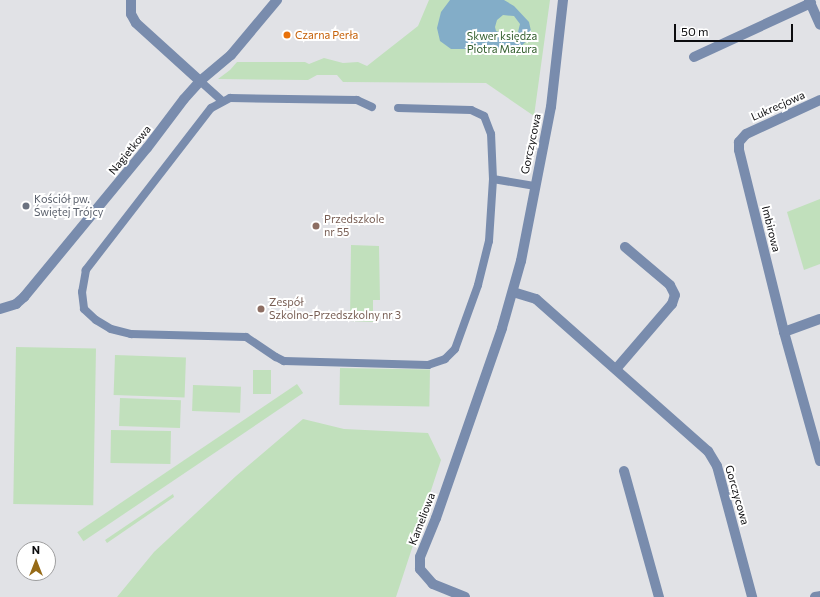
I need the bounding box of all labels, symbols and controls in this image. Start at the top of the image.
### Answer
scale bar [676,16,795,42]
text: 50 m [681,24,709,38]
place label: Czarna Perła [295,28,358,42]
marker: Czarna Perła [282,30,292,40]
park label: Skwer księdza Piotra Mazura [467,30,537,56]
street label: Lukrecjowa [749,88,807,124]
street label: Gorczycowa [518,113,544,175]
street label: Nagietkowa [106,123,154,177]
place label: Kościół pw. Świętej Trójcy [34,193,104,219]
marker: Kościół pw. Świętej Trójcy [21,201,31,211]
street label: Imbirowa [759,205,783,253]
place label: Przedszkole nr 55 [324,213,384,239]
marker: Przedszkole nr 55 [311,221,321,231]
place label: Zespół Szkolno-Przedszkolny nr 3 [269,296,401,322]
marker: Zespół Szkolno-Przedszkolny nr 3 [256,304,266,314]
street label: Gorczycowa [722,464,752,526]
street label: Kameliowa [406,491,438,547]
north arrow [16,541,56,581]
text: N [32,543,40,556]

